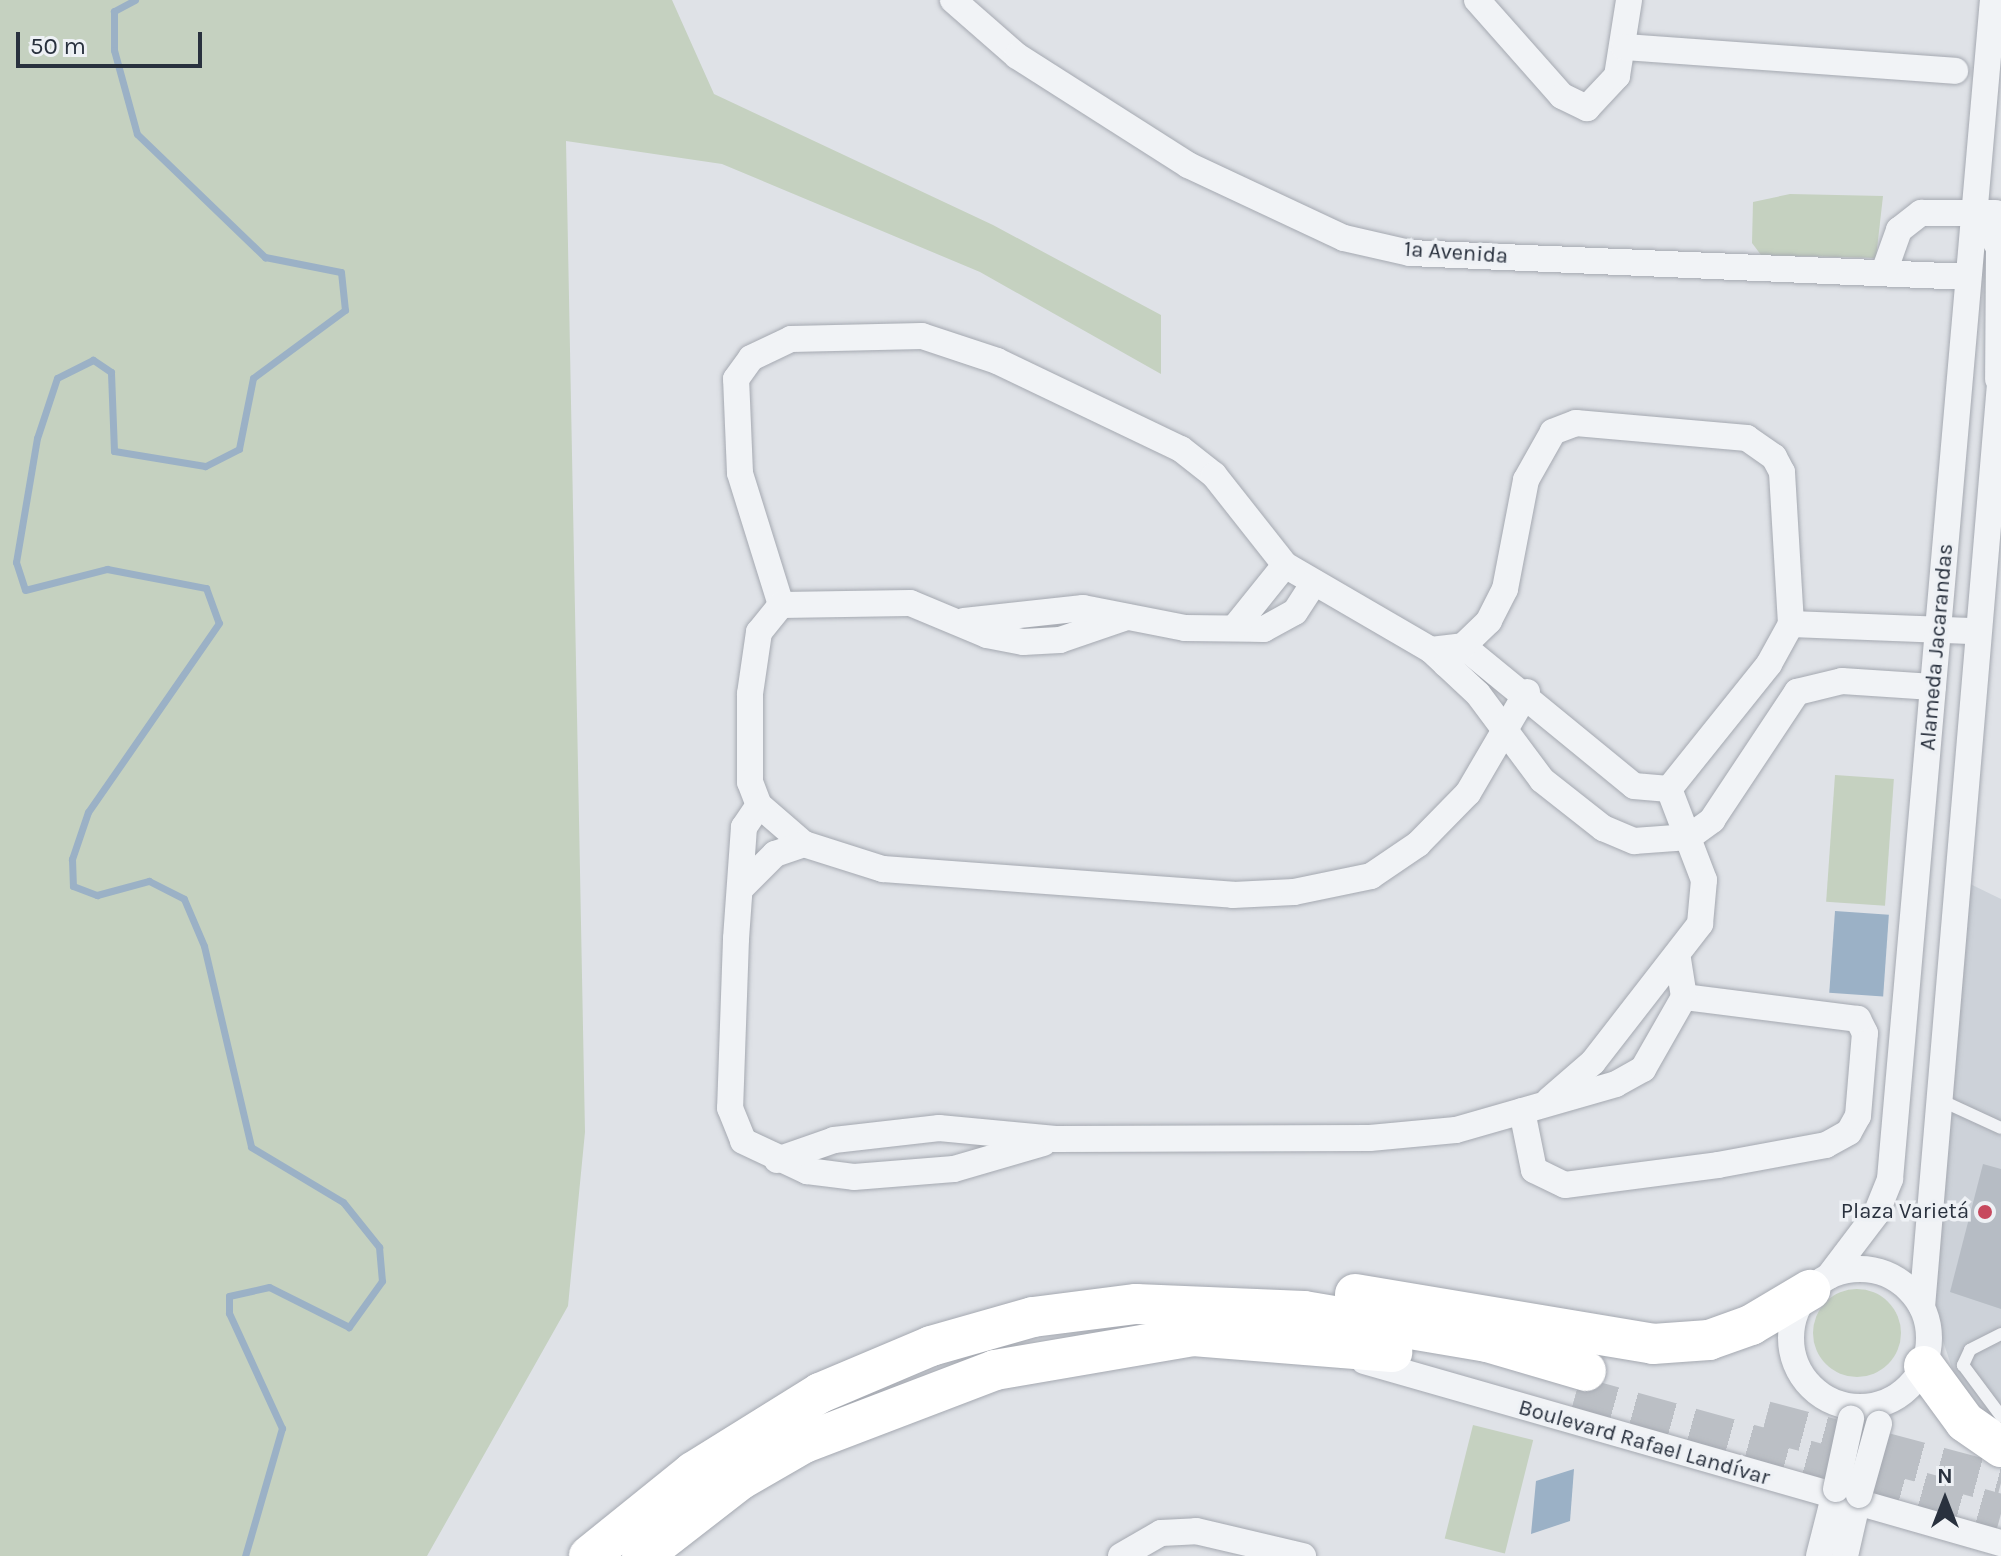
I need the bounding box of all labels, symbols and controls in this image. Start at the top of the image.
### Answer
scale bar [20,16,206,66]
text: 50 m [30,32,86,60]
street label: 1a Avenida [1403,236,1509,270]
street label: Alameda Jacarandas [1915,542,1959,752]
place label: Plaza Varietá [1841,1199,1969,1225]
marker: Plaza Varietá [1976,1203,1994,1221]
street label: Boulevard Rafael Landívar [1515,1394,1773,1492]
north arrow [1905,1460,1985,1540]
text: N [1937,1463,1953,1489]

